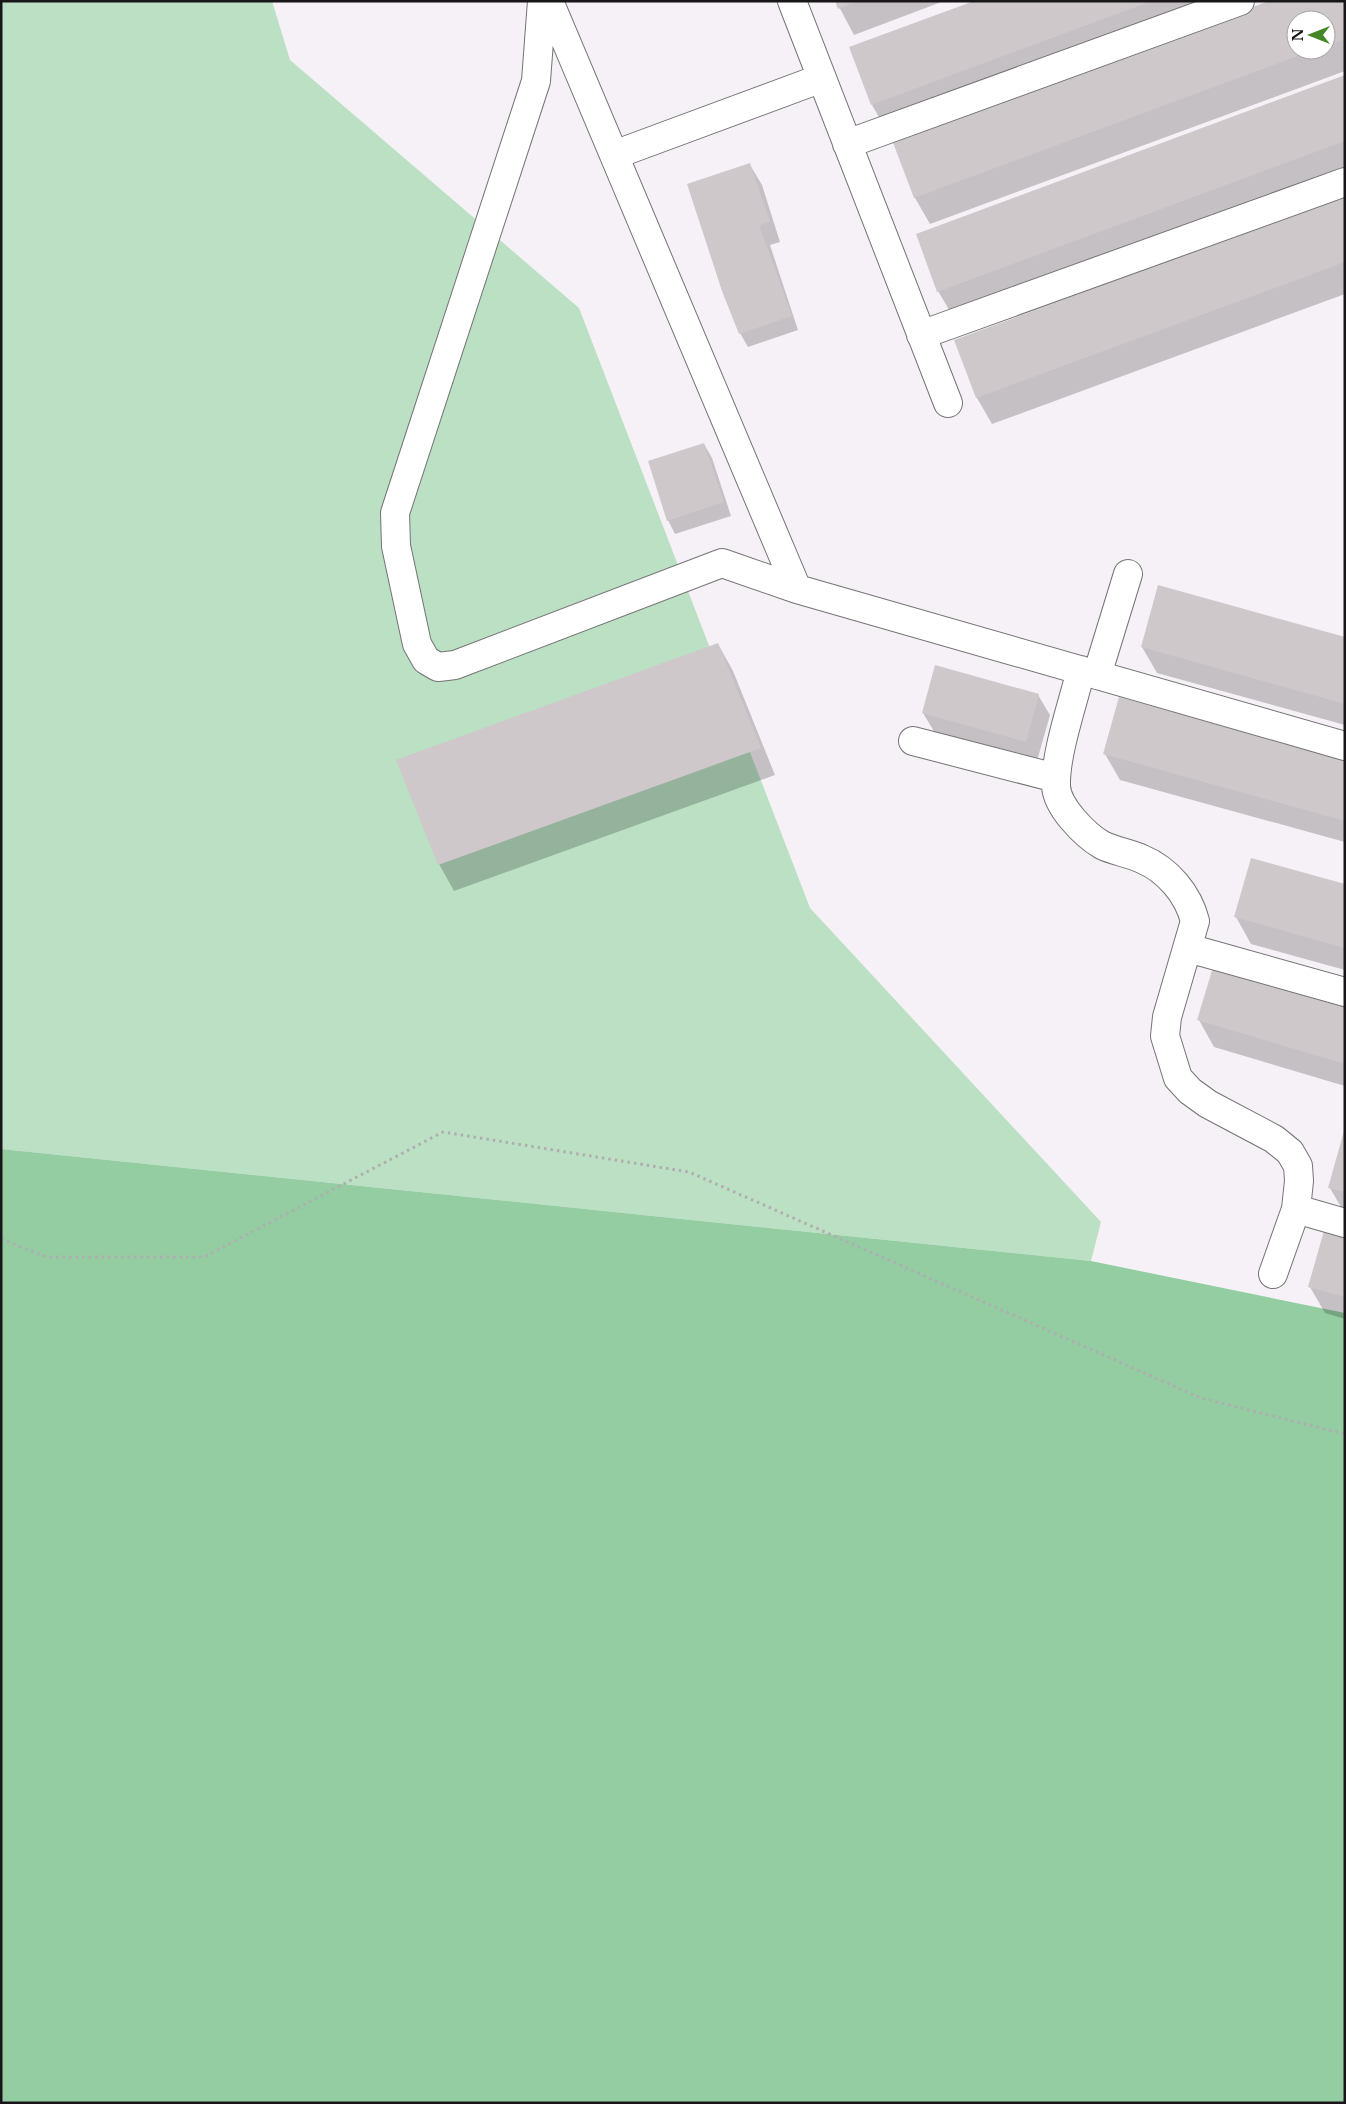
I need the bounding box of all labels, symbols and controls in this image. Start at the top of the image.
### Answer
north arrow [1286,10,1336,60]
text: N [1289,28,1307,42]

